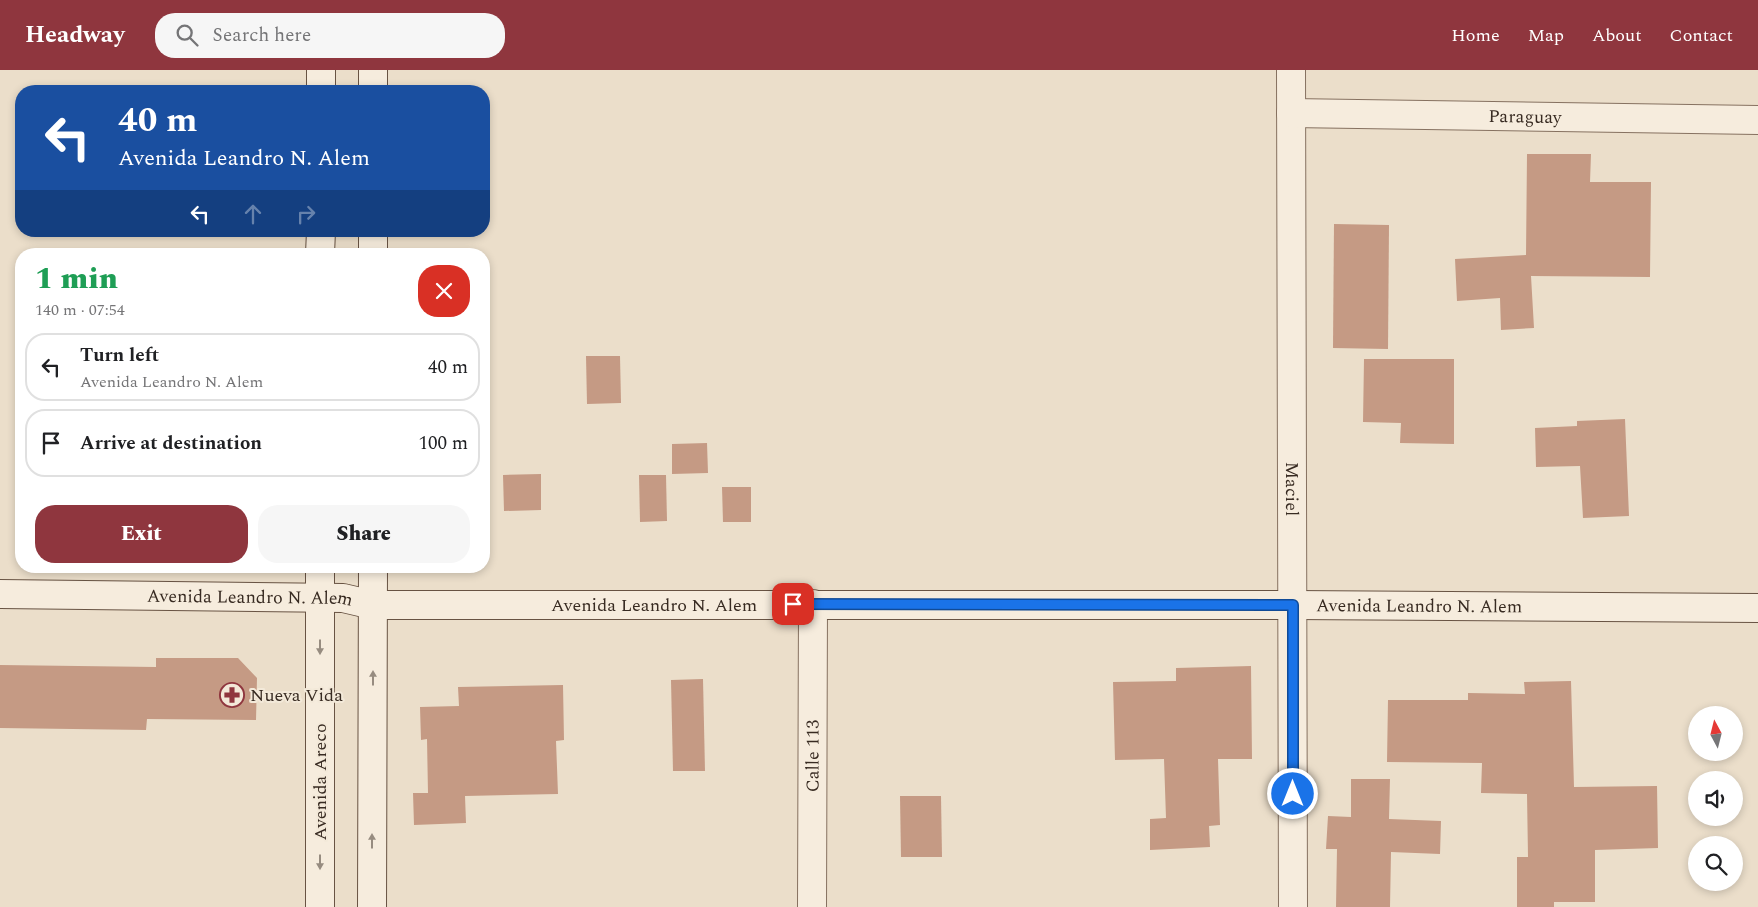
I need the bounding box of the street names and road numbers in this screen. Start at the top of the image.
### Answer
street label: Paraguay [1488,102,1563,131]
street label: Maciel [1278,462,1306,516]
street label: Avenida Leandro N. Alem [147,582,356,613]
street label: Avenida Leandro N. Alem [551,592,757,619]
street label: Avenida Leandro N. Alem [1316,592,1522,620]
street label: Calle 113 [799,720,826,792]
street label: Avenida Areco [307,723,334,841]

